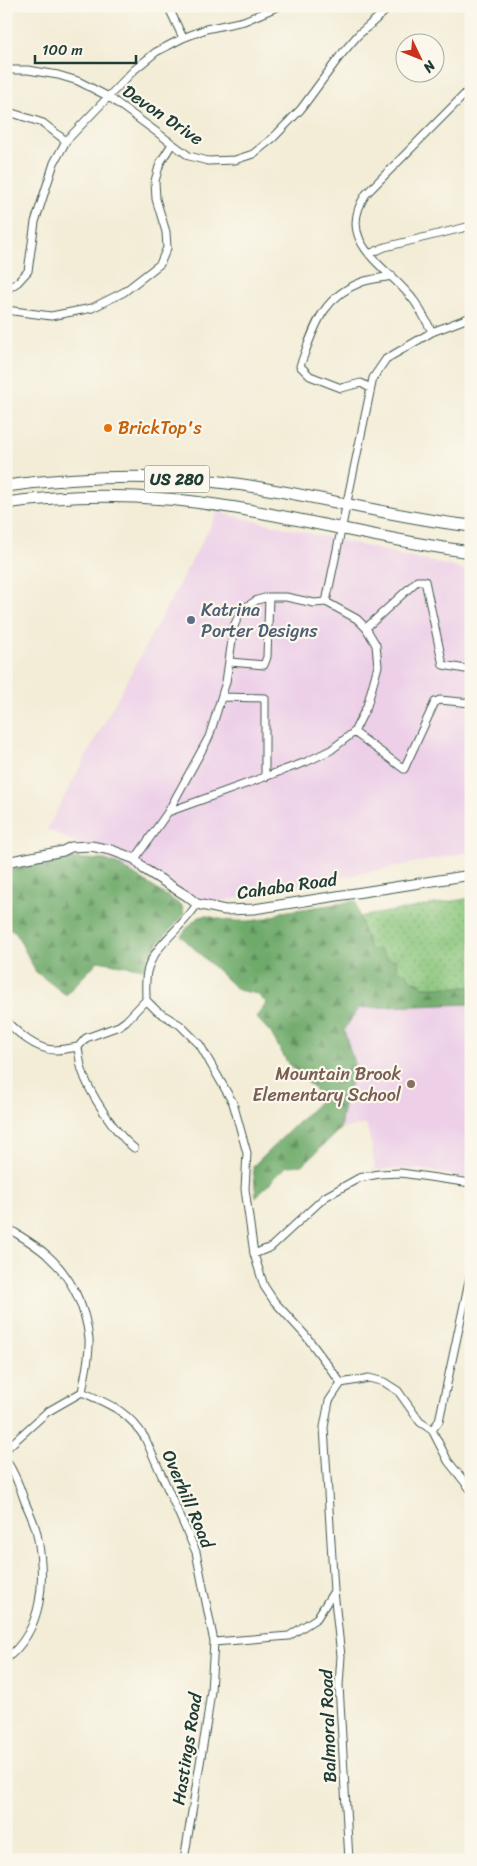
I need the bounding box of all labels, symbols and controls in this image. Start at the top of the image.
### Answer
scale bar [35,32,136,64]
north arrow [394,32,444,82]
text: 100 m [42,37,83,63]
text: N [416,54,442,79]
street label: Devon Drive [116,76,210,154]
place label: BrickTop's [118,412,203,444]
marker: BrickTop's [102,422,114,434]
road number: US 280 [144,466,210,492]
place label: Katrina Porter Designs [201,594,318,647]
marker: Katrina Porter Designs [185,614,197,626]
street label: Cahaba Road [235,863,341,909]
place label: Mountain Brook Elementary School [252,1058,402,1111]
marker: Mountain Brook Elementary School [405,1078,417,1090]
street label: Overhill Road [153,1445,224,1555]
street label: Balmoral Road [310,1667,346,1783]
street label: Hastings Road [162,1689,212,1807]

